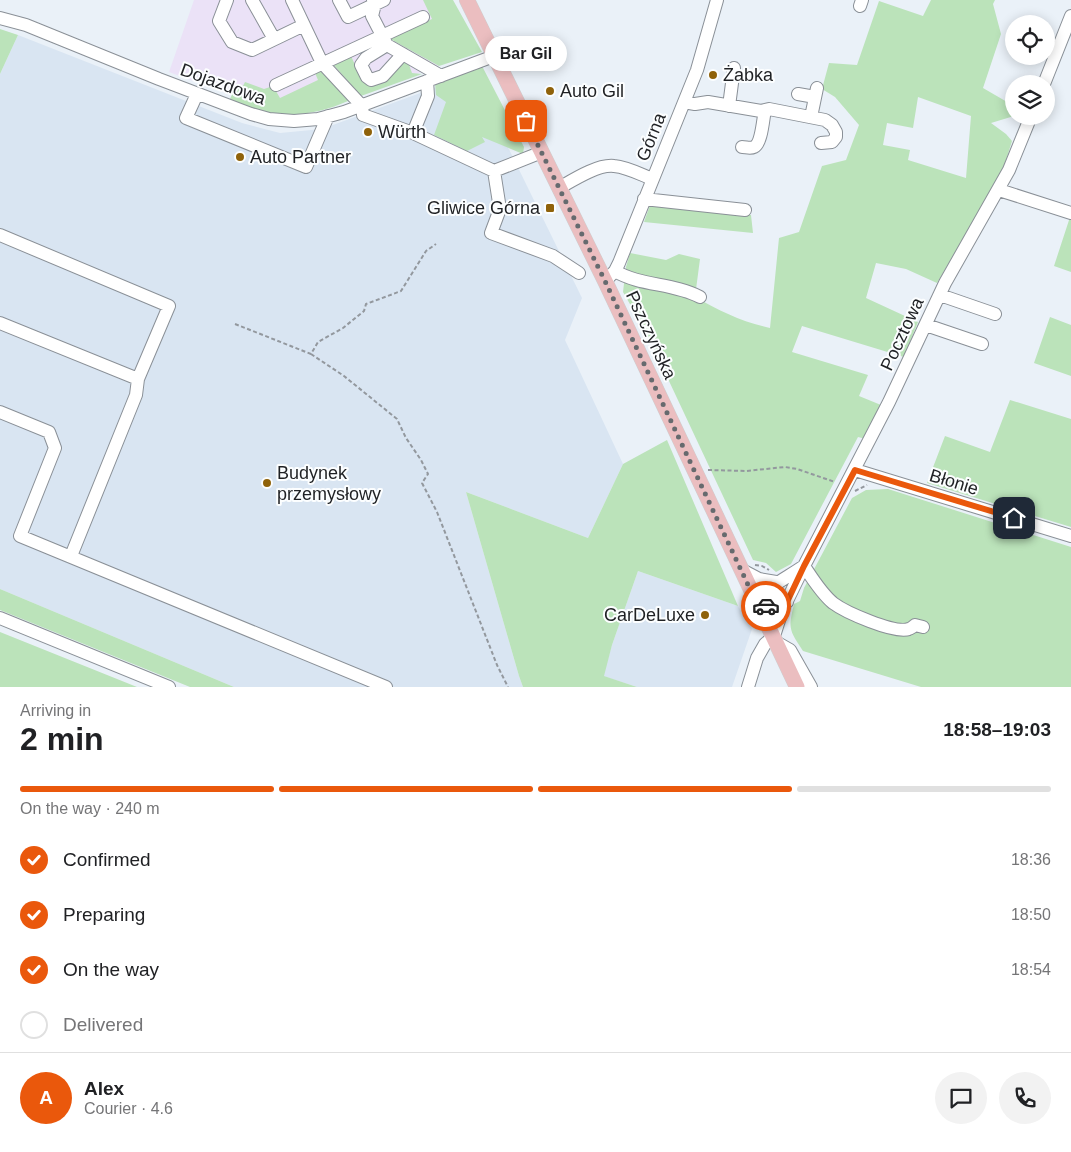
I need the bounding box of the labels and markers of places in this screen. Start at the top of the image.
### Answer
callout: Bar Gil [485,36,567,71]
place label: Żabka [723,65,774,85]
marker: Żabka [707,69,719,81]
place label: Auto Gil [560,81,624,101]
marker: Auto Gil [544,85,556,97]
pin [505,100,547,142]
place label: Würth [378,122,426,142]
marker: Würth [362,126,374,138]
place label: Auto Partner [250,147,351,167]
marker: Auto Partner [234,151,246,163]
place label: Gliwice Górna [427,198,541,218]
marker: Gliwice Górna [544,202,556,214]
place label: Budynek przemysłowy [277,463,381,504]
marker: Budynek przemysłowy [261,477,273,489]
pin [993,497,1035,539]
place label: CarDeLuxe [604,605,695,625]
marker: CarDeLuxe [699,609,711,621]

